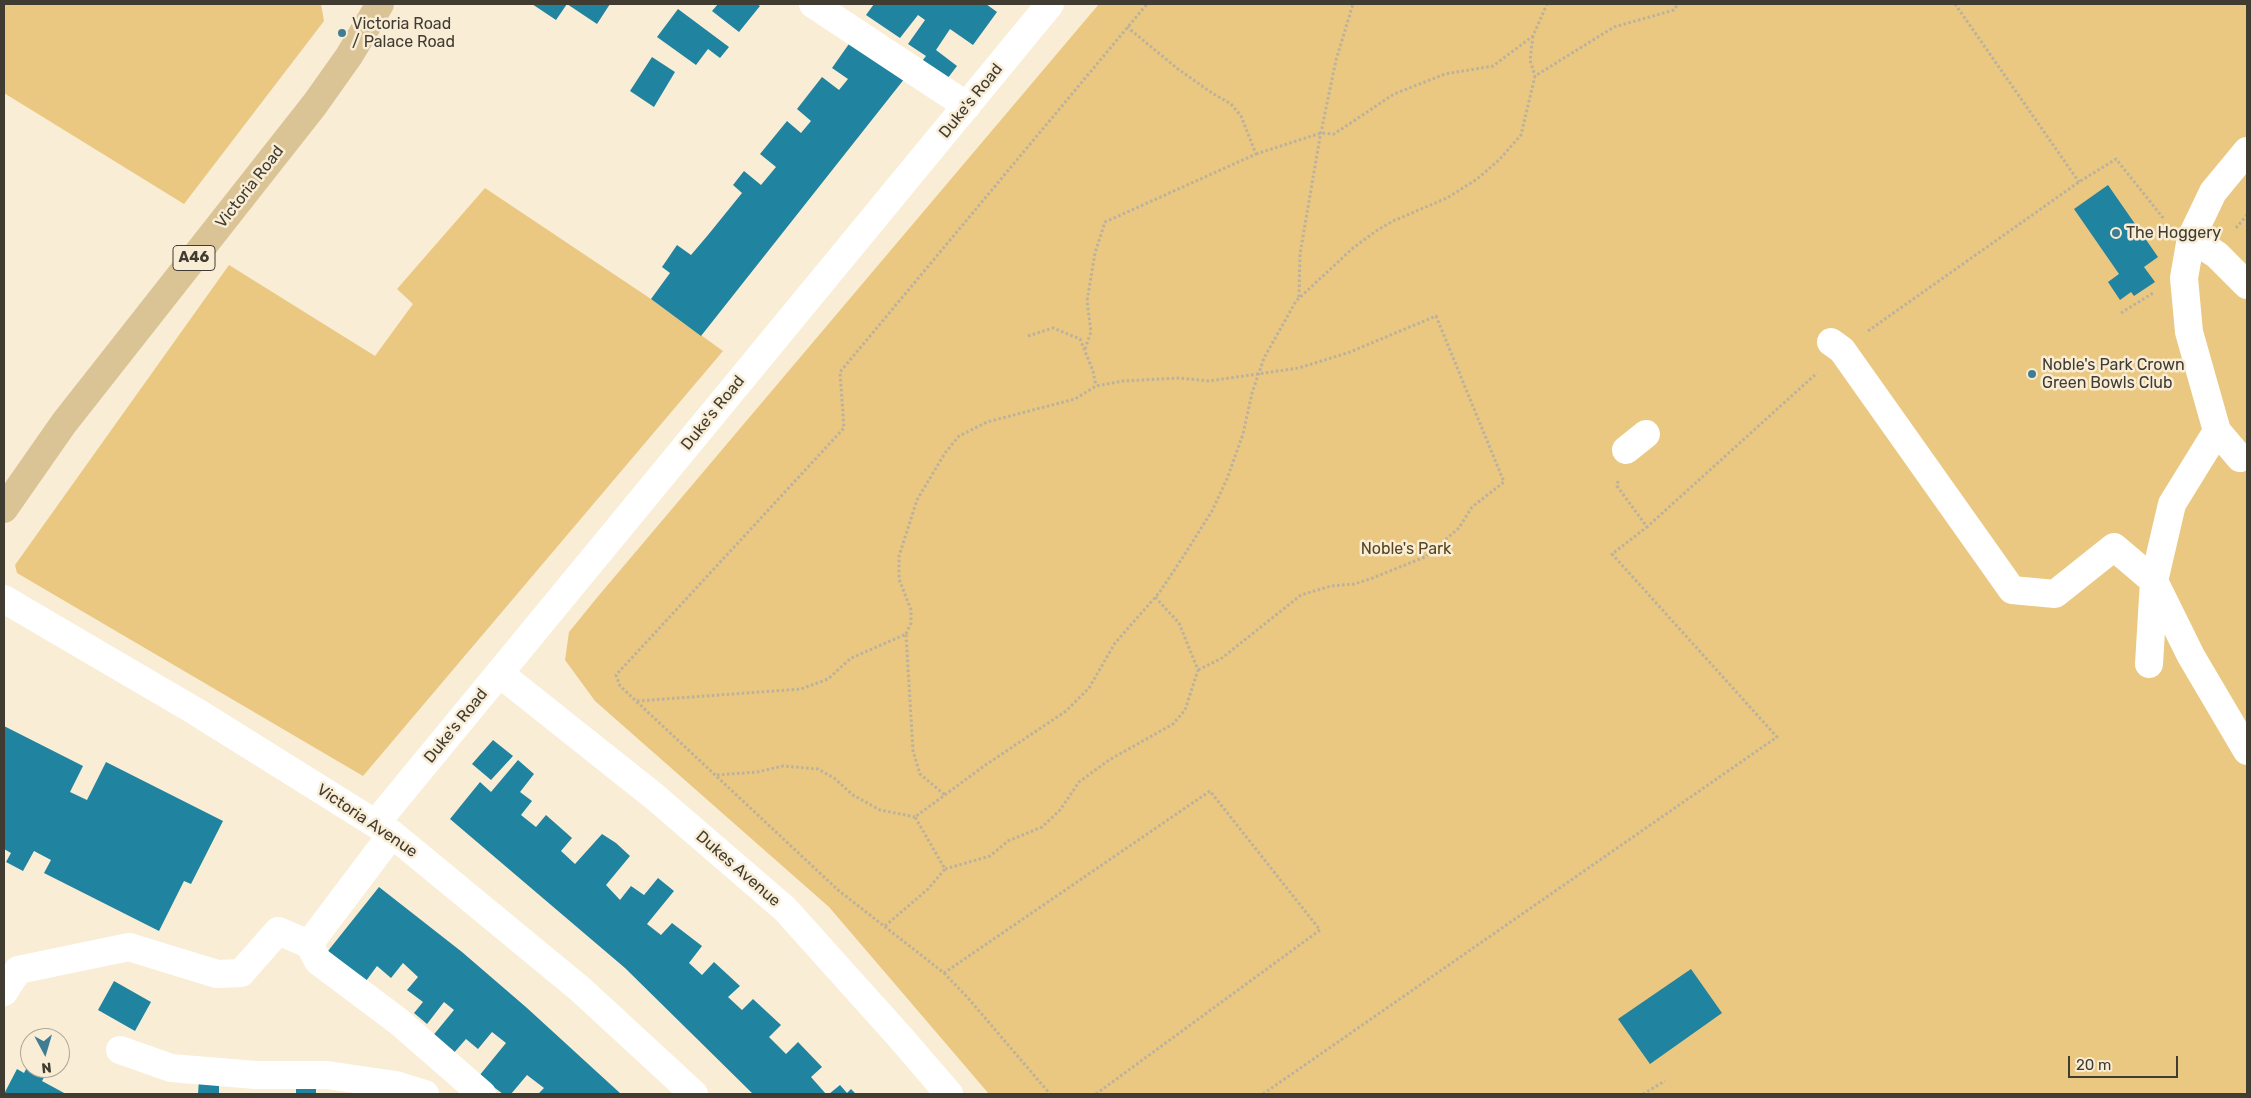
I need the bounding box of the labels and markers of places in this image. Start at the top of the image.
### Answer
place label: Victoria Road / Palace Road [352,14,455,52]
marker: Victoria Road / Palace Road [336,27,348,39]
place label: The Hoggery [2126,223,2221,243]
marker: The Hoggery [2110,227,2122,239]
place label: Noble's Park Crown Green Bowls Club [2042,355,2185,393]
marker: Noble's Park Crown Green Bowls Club [2026,368,2038,380]

